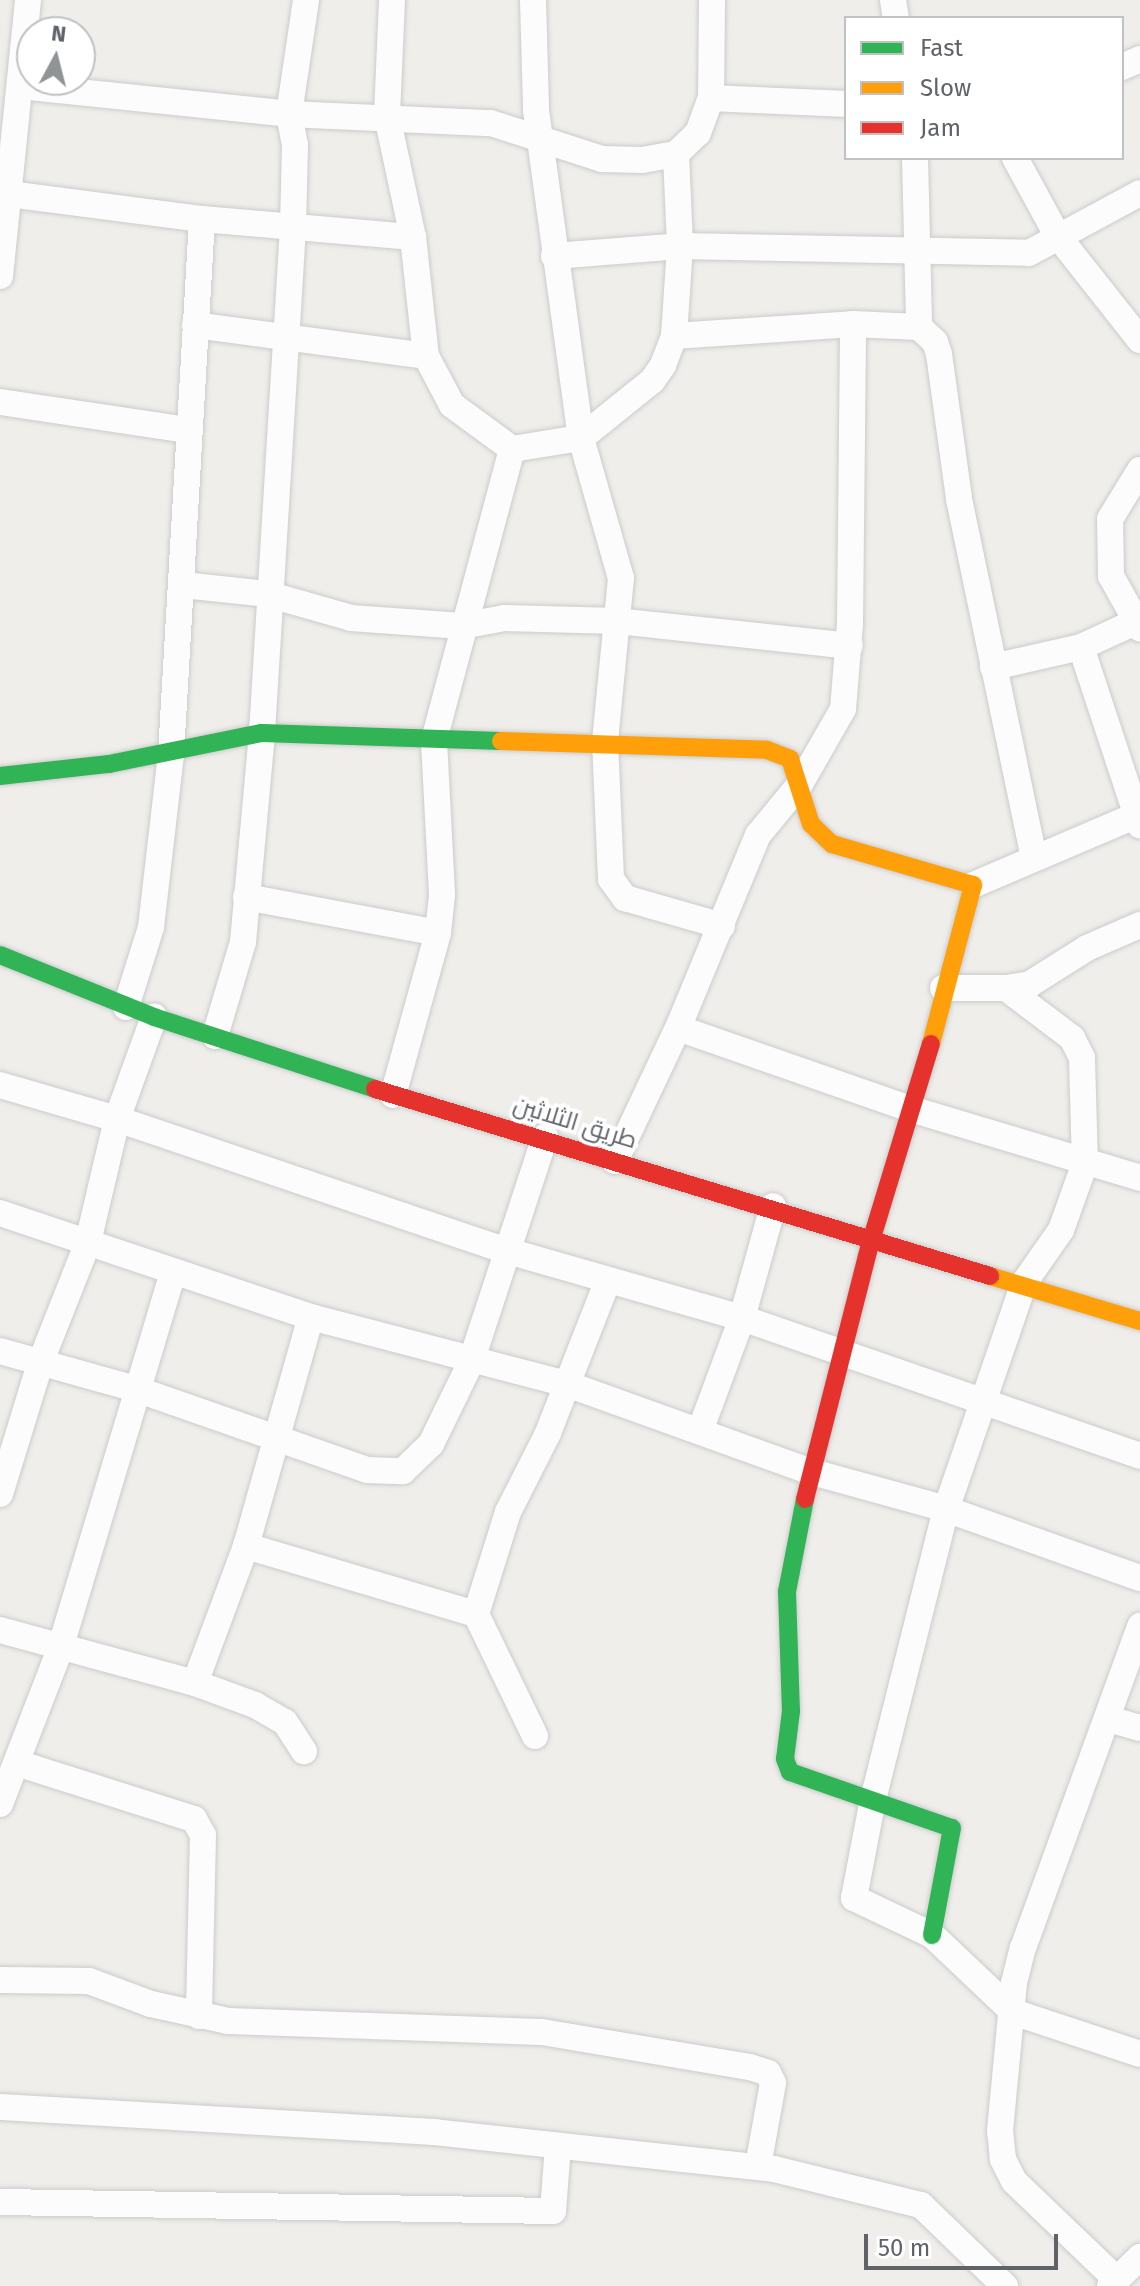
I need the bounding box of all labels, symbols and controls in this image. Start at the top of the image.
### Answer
north arrow [16,16,96,96]
legend [844,16,1124,160]
text: N [50,19,68,48]
text: Fast [920,34,963,62]
text: Slow [920,74,971,102]
text: Jam [920,114,961,142]
street label: طريق الثلاثين [510,1091,640,1155]
scale bar [868,2218,1062,2268]
text: 50 m [878,2234,930,2262]

